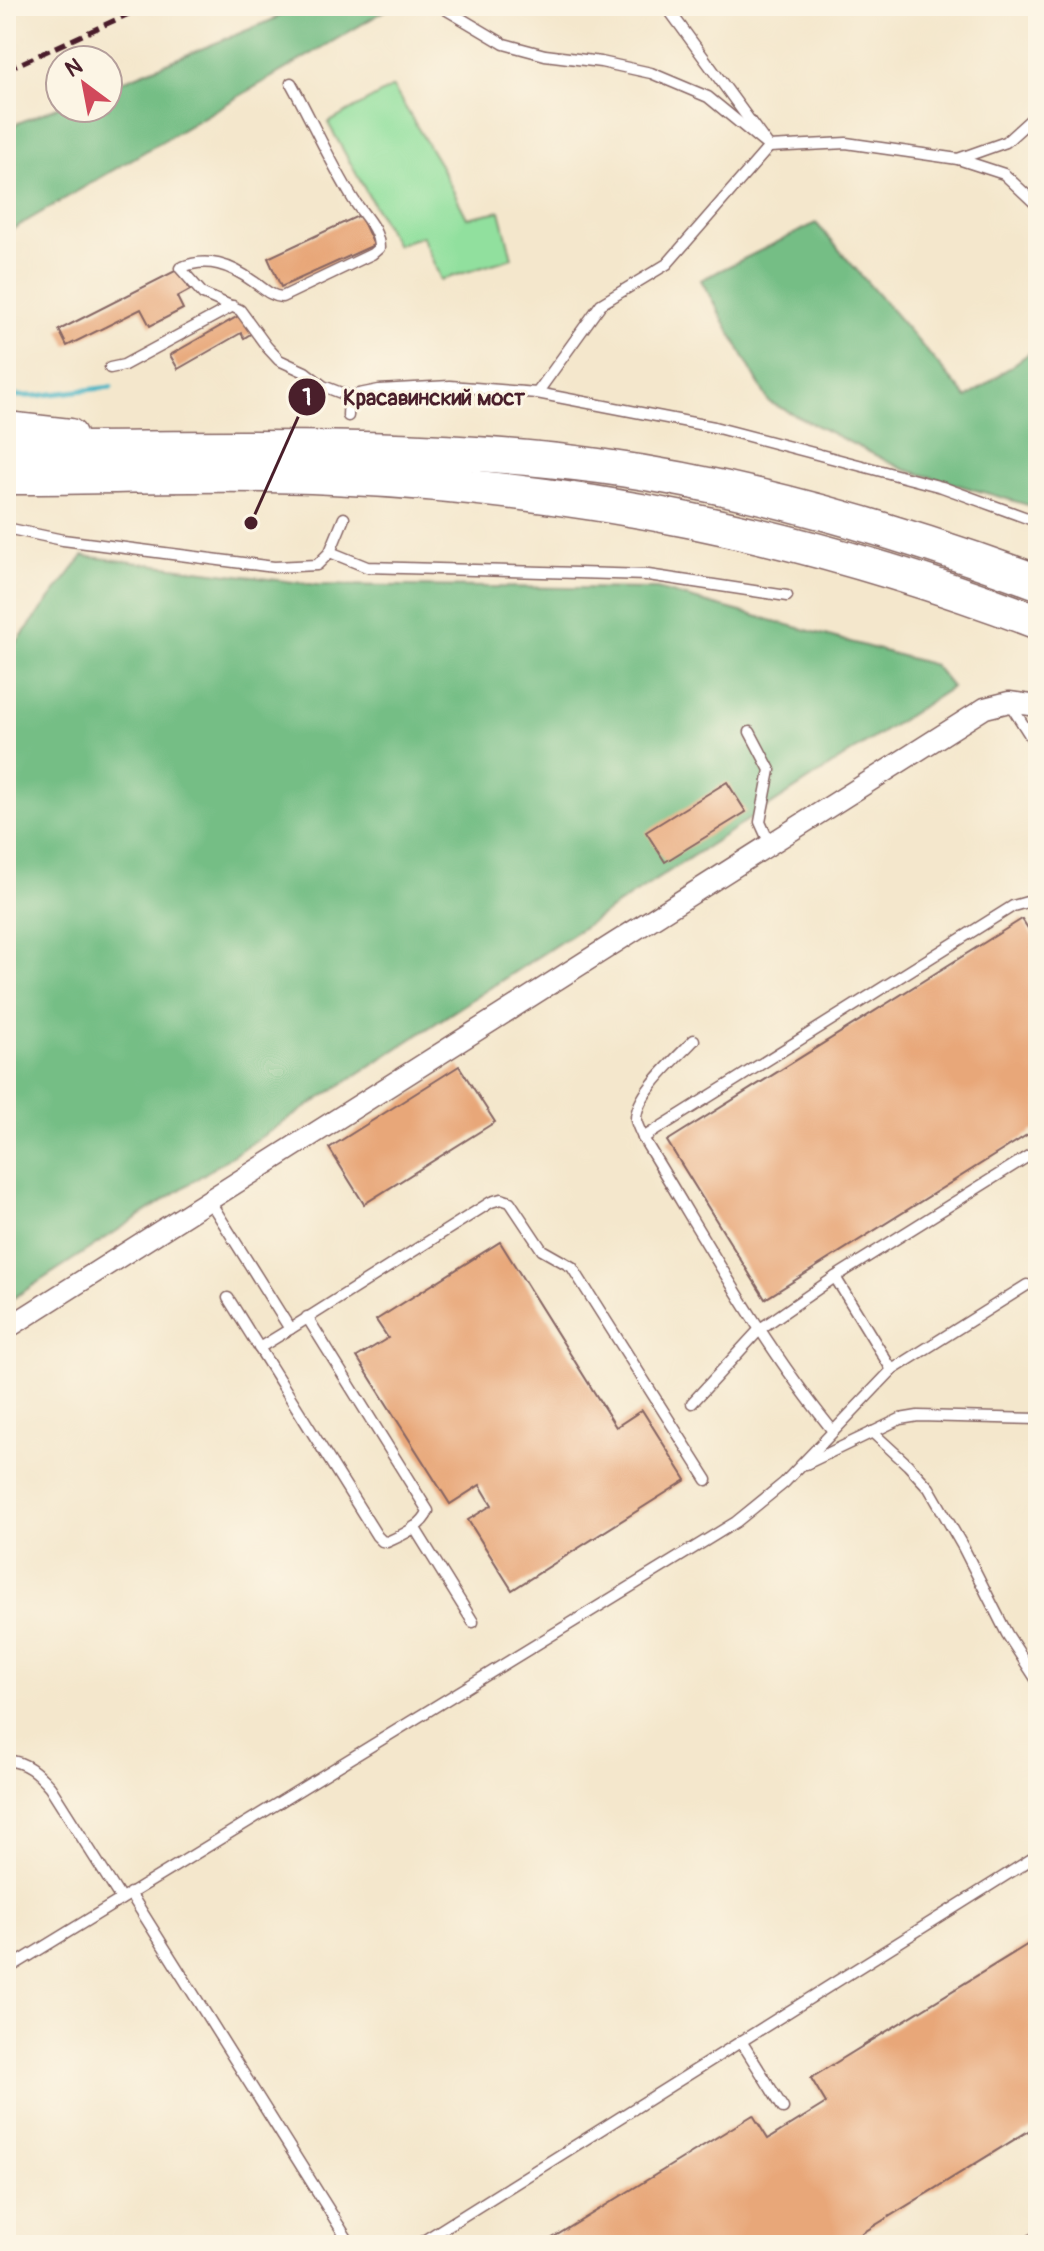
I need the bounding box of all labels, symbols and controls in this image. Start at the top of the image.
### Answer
north arrow [44,44,124,124]
text: N [60,52,88,84]
callout: Красавинский мост [287,374,541,420]
text: 1 [302,383,312,412]
text: Красавинский мост [343,384,526,412]

